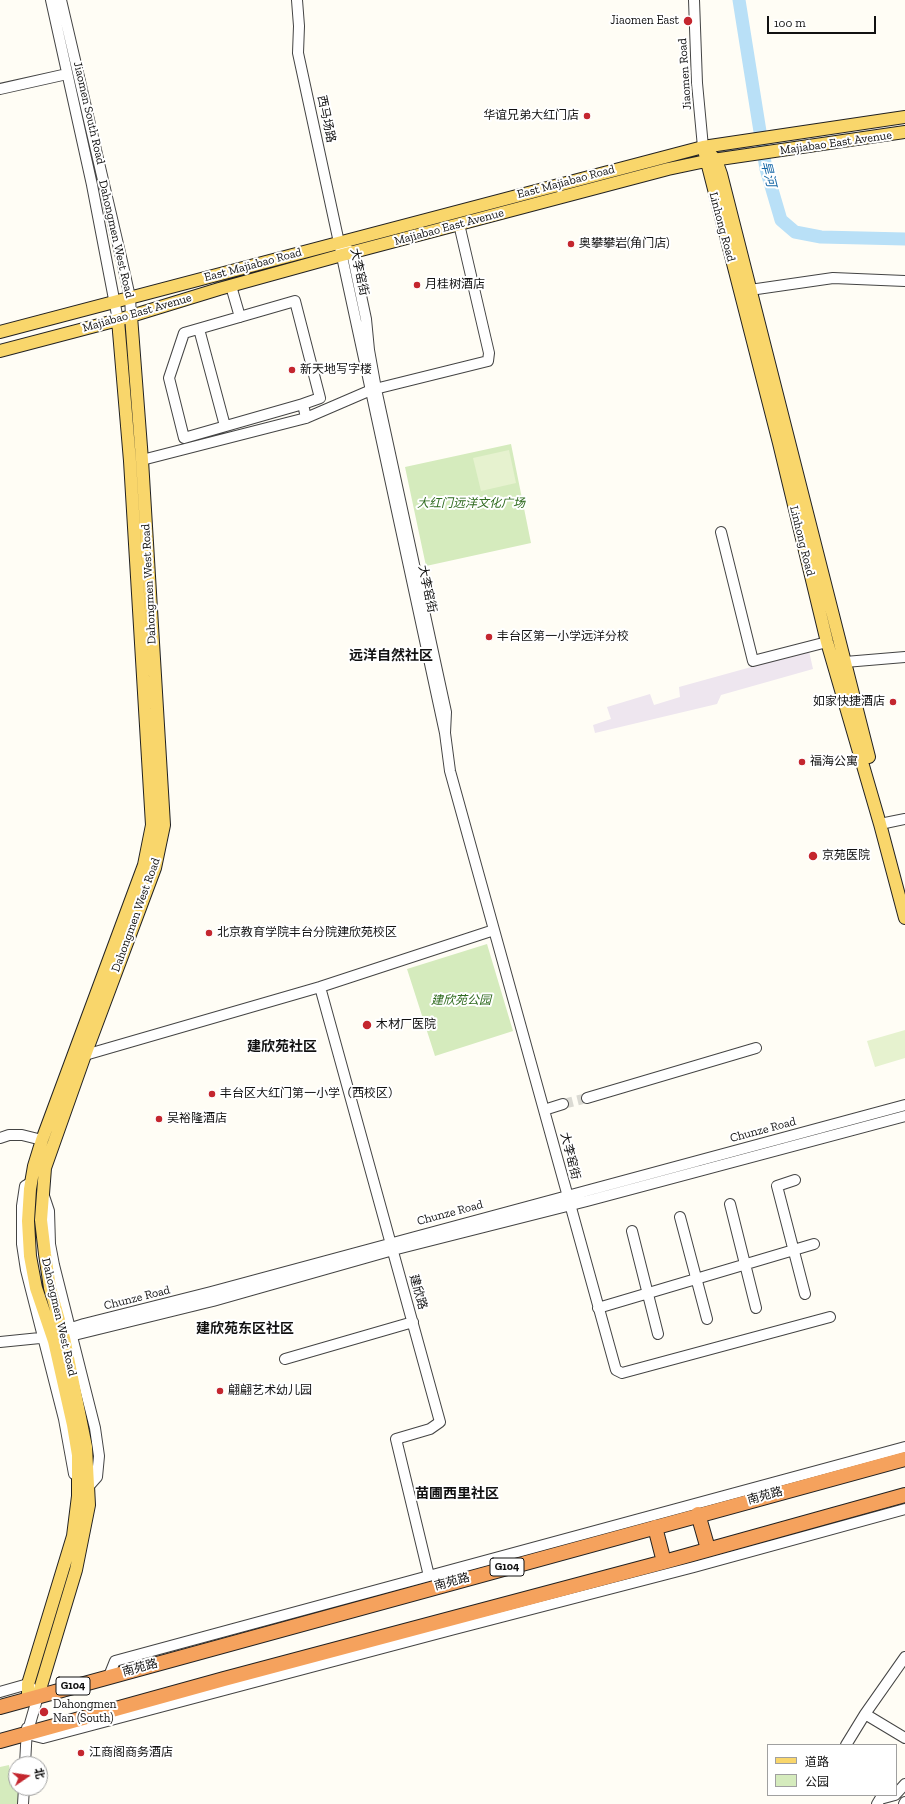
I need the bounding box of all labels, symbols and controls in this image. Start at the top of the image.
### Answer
scale bar [769,8,878,34]
place label: Jiaomen East [610,14,679,28]
marker: Jiaomen East [682,15,694,27]
text: 100 m [774,16,806,30]
street label: Jiaomen Road [675,38,695,110]
street label: Jiaomen South Road [70,60,108,166]
street label: 西马场路 [314,94,338,144]
place label: 华谊兄弟大红门店 [483,109,579,123]
marker: 华谊兄弟大红门店 [582,111,592,121]
street label: Majiabao East Avenue [779,128,893,158]
water label: 旱河 [757,159,779,189]
street label: East Majiabao Road [516,162,616,202]
street label: Dahongmen West Road [95,179,137,299]
street label: Linhong Road [706,191,738,263]
street label: Majiabao East Avenue [393,205,505,249]
place label: 奥攀攀岩(角门店) [579,237,670,251]
marker: 奥攀攀岩(角门店) [566,239,576,249]
street label: East Majiabao Road [203,245,303,285]
street label: 大李窑街 [347,247,371,297]
place label: 月桂树酒店 [425,278,485,292]
marker: 月桂树酒店 [412,280,422,290]
street label: Majiabao East Avenue [81,291,193,335]
place label: 新天地写字楼 [300,363,372,377]
marker: 新天地写字楼 [287,365,297,375]
park label: 大红门远洋文化广场 [417,497,525,511]
street label: Linhong Road [786,505,818,577]
street label: Dahongmen West Road [139,523,159,645]
street label: 大李窑街 [415,564,439,614]
place label: 丰台区第一小学远洋分校 [497,630,629,644]
marker: 丰台区第一小学远洋分校 [484,632,494,642]
district label: 远洋自然社区 [349,648,433,664]
place label: 如家快捷酒店 [813,695,885,709]
marker: 如家快捷酒店 [888,697,898,707]
place label: 福海公寓 [810,755,858,769]
marker: 福海公寓 [797,757,807,767]
place label: 京苑医院 [822,849,870,863]
marker: 京苑医院 [807,850,819,862]
street label: Dahongmen West Road [109,856,163,974]
place label: 北京教育学院丰台分院建欣苑校区 [217,926,397,940]
marker: 北京教育学院丰台分院建欣苑校区 [204,928,214,938]
park label: 建欣苑公园 [431,994,491,1008]
place label: 木材厂医院 [376,1018,436,1032]
marker: 木材厂医院 [361,1019,373,1031]
district label: 建欣苑社区 [247,1039,317,1055]
place label: 丰台区大红门第一小学（西校区） [220,1087,400,1101]
marker: 丰台区大红门第一小学（西校区） [207,1089,217,1099]
place label: 吴裕隆酒店 [167,1112,227,1126]
marker: 吴裕隆酒店 [154,1114,164,1124]
street label: Chunze Road [728,1114,798,1146]
street label: 大李窑街 [557,1131,583,1181]
street label: Chunze Road [415,1197,485,1229]
street label: Dahongmen West Road [38,1257,80,1377]
street label: 建欣路 [406,1273,430,1311]
street label: Chunze Road [102,1283,172,1313]
district label: 建欣苑东区社区 [196,1321,294,1337]
place label: 翩翩艺术幼儿园 [228,1384,312,1398]
marker: 翩翩艺术幼儿园 [215,1386,225,1396]
street label: 南苑路 [746,1484,784,1508]
district label: 苗圃西里社区 [415,1486,499,1502]
road number: G104 [490,1558,524,1576]
street label: 南苑路 [433,1570,471,1594]
street label: 南苑路 [121,1656,159,1680]
road number: G104 [56,1677,90,1695]
place label: Dahongmen Nan (South) [53,1698,116,1726]
marker: Dahongmen Nan (South) [38,1706,50,1718]
legend [767,1744,897,1796]
place label: 江商阁商务酒店 [89,1746,173,1760]
marker: 江商阁商务酒店 [76,1748,86,1758]
text: 道路 [805,1755,829,1769]
north arrow [8,1756,48,1796]
text: 北 [32,1767,47,1780]
text: 公园 [805,1775,829,1789]

